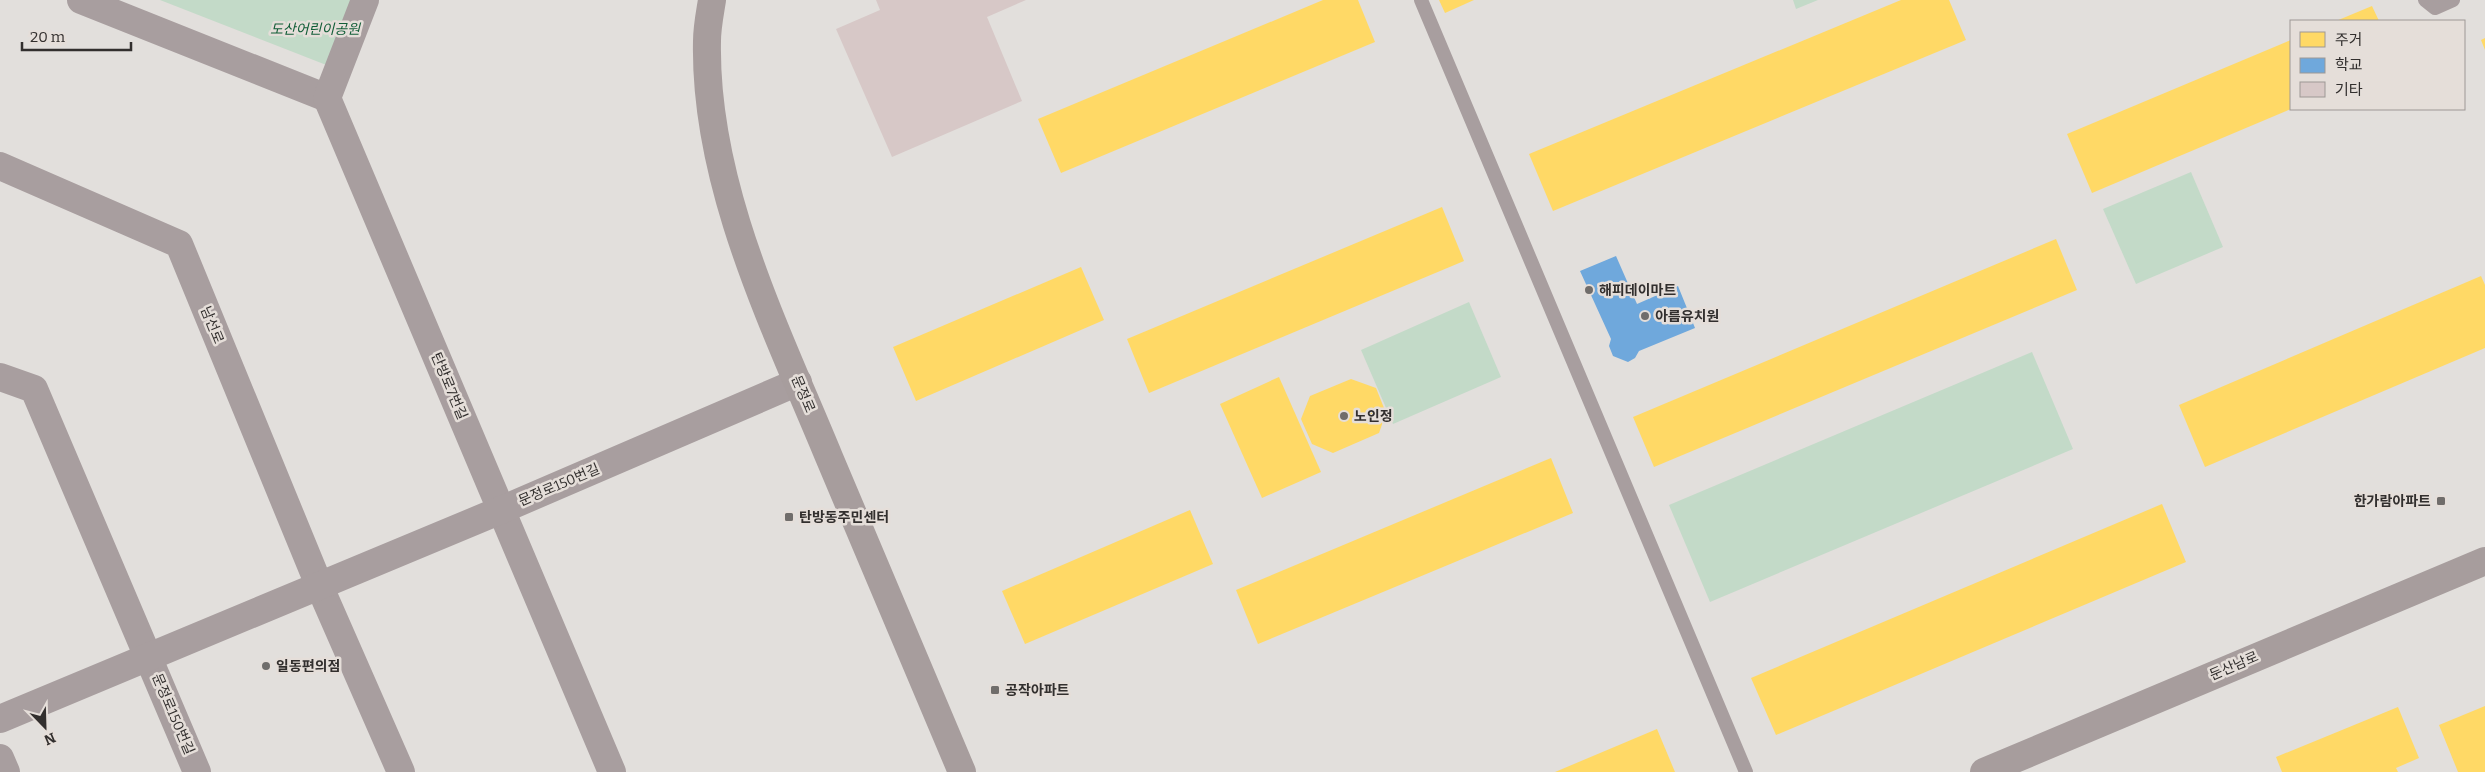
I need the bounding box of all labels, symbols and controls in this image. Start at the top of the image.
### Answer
scale bar [22,20,131,52]
legend [2290,20,2465,110]
park label: 도산어린이공원 [270,21,361,38]
text: 20 m [30,28,66,46]
text: 주거 [2335,31,2363,49]
text: 학교 [2335,56,2363,74]
text: 기타 [2335,81,2363,99]
place label: 해피데이마트 [1599,282,1676,299]
marker: 해피데이마트 [1583,284,1595,296]
street label: 남선로 [197,304,227,346]
place label: 아름유치원 [1655,308,1719,325]
marker: 아름유치원 [1639,310,1651,322]
street label: 탄방로7번길 [427,350,471,422]
street label: 문정로 [788,373,818,415]
place label: 노인정 [1354,408,1393,425]
marker: 노인정 [1338,410,1350,422]
street label: 문정로150번길 [516,460,602,510]
place label: 한가람아파트 [2354,493,2431,510]
marker: 한가람아파트 [2435,495,2447,507]
place label: 탄방동주민센터 [799,509,889,526]
marker: 탄방동주민센터 [783,511,795,523]
street label: 둔산남로 [2207,648,2261,684]
place label: 일동편의점 [276,658,340,675]
marker: 일동편의점 [260,660,272,672]
street label: 문정로150번길 [148,671,198,757]
place label: 공작아파트 [1005,682,1070,699]
marker: 공작아파트 [989,684,1001,696]
north arrow [20,702,70,752]
text: N [41,729,58,749]

